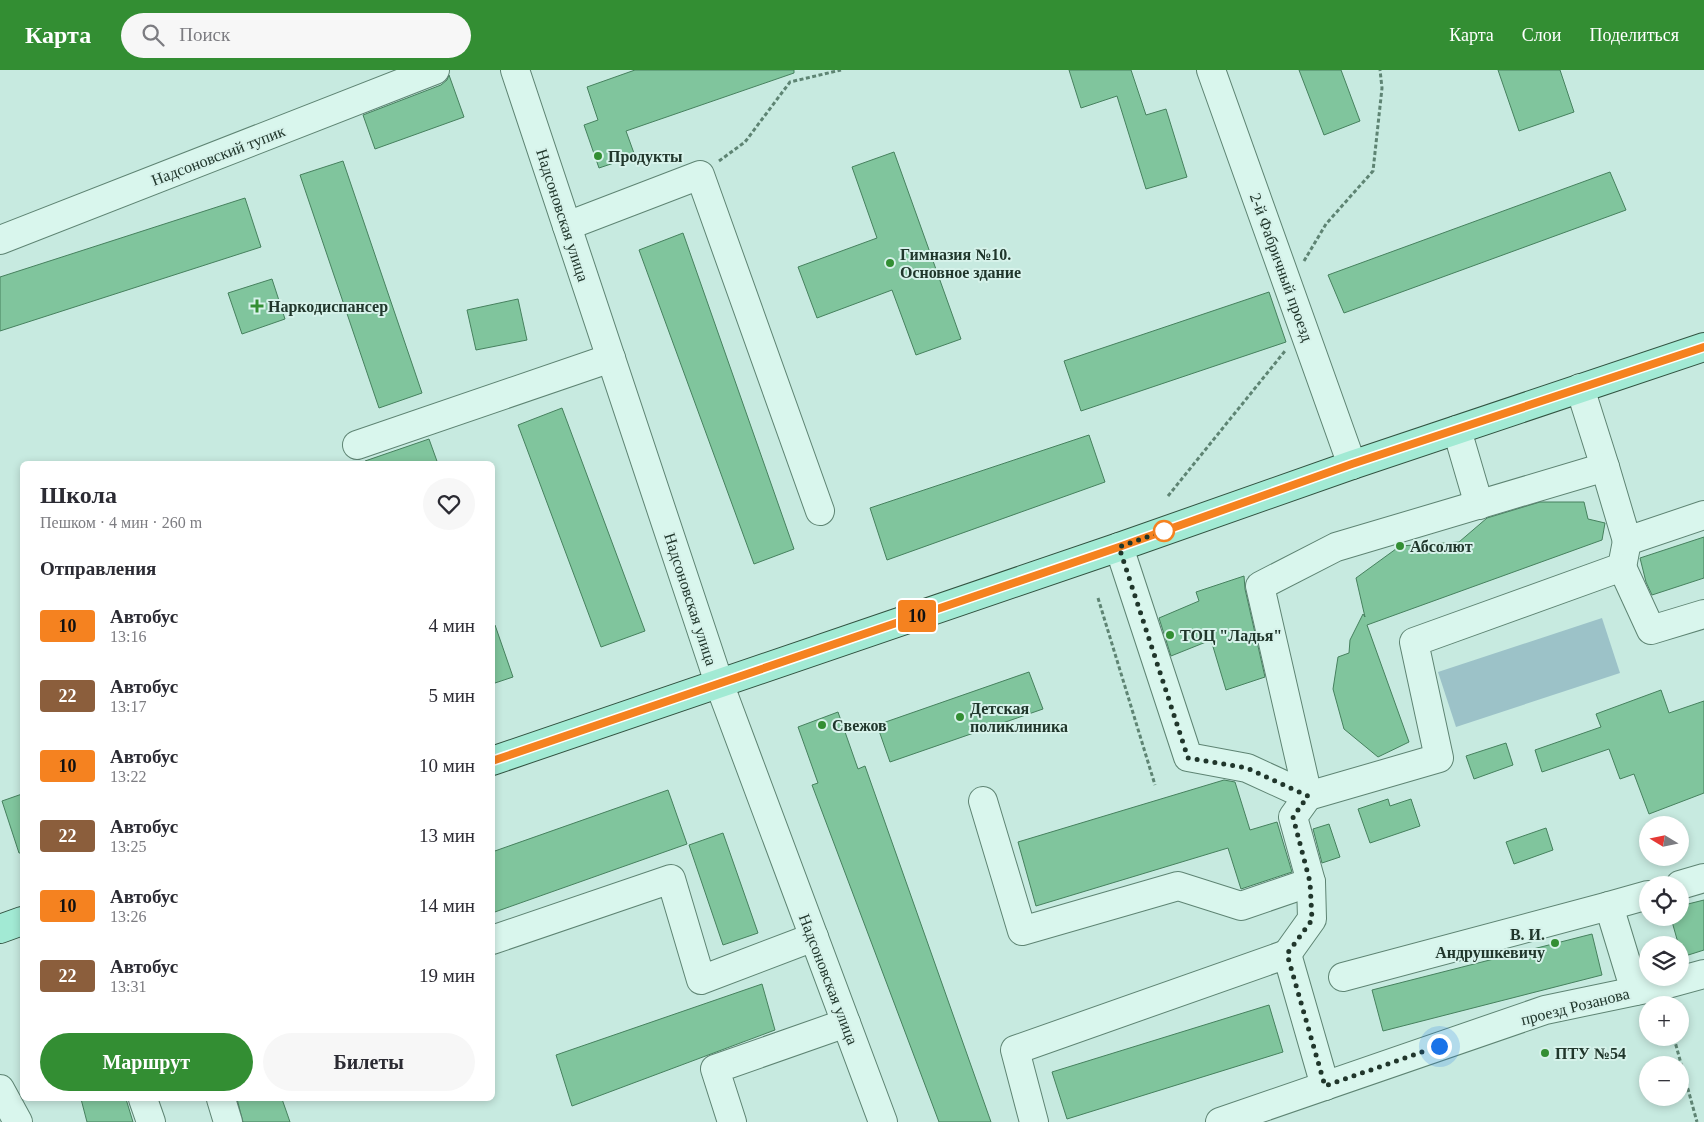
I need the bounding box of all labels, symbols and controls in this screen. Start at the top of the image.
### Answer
search box [121,13,471,58]
icon: search [139,21,167,49]
text: Карта [25,22,91,48]
text: Поиск [179,24,230,45]
text: Карта [1449,25,1494,45]
text: Слои [1522,25,1561,45]
text: Поделиться [1589,25,1679,45]
street label: Надсоновский тупик [149,122,288,190]
street label: Надсоновская улица [532,147,592,284]
place label: Продукты [608,148,683,166]
marker: Продукты [592,150,604,162]
street label: 2-й Фабричный проезд [1246,191,1316,344]
place label: Гимназия №10. Основное здание [900,246,1021,281]
marker: Гимназия №10. Основное здание [884,257,896,269]
place label: Наркодиспансер [268,298,388,316]
marker: Наркодиспансер [250,299,264,313]
button: heart [423,478,475,530]
text: Школа [40,482,117,508]
text: Пешком · 4 мин · 260 m [40,514,202,531]
unlabelled marker [1153,520,1175,542]
street label: Надсоновская улица [660,531,720,668]
place label: Абсолют [1410,538,1473,555]
marker: Абсолют [1394,540,1406,552]
text: Отправления [40,558,156,579]
line badge: 10 [894,600,940,632]
text: Автобус [110,606,178,627]
text: 10 [908,606,926,626]
text: 4 мин [428,615,475,636]
text: 10 [59,616,77,636]
place label: ТОЦ "Ладья" [1180,627,1282,645]
text: 13:16 [110,628,146,645]
marker: ТОЦ "Ладья" [1164,629,1176,641]
text: Автобус [110,676,178,697]
text: 5 мин [428,685,475,706]
text: 22 [59,686,77,706]
text: 13:17 [110,698,146,715]
place label: Детская поликлиника [970,700,1068,735]
marker: Детская поликлиника [954,711,966,723]
place label: Свежов [832,717,887,734]
marker: Свежов [816,719,828,731]
text: Автобус [110,746,178,767]
text: 10 мин [419,755,475,776]
text: 10 [59,756,77,776]
text: 13:22 [110,768,146,785]
text: Автобус [110,816,178,837]
north arrow [1639,816,1689,866]
map controls [1639,816,1689,1106]
text: 13 мин [419,825,475,846]
text: 22 [59,826,77,846]
text: 13:25 [110,838,146,855]
button: locate [1639,876,1689,926]
text: Автобус [110,886,178,907]
text: 14 мин [419,895,475,916]
text: 10 [59,896,77,916]
text: 13:26 [110,908,146,925]
street label: Надсоновская улица [795,911,861,1047]
place label: В. И. Андрушкевичу [1435,926,1545,962]
button: layers [1639,936,1689,986]
marker: В. И. Андрушкевичу [1549,937,1561,949]
text: Автобус [110,956,178,977]
text: 19 мин [419,965,475,986]
text: 22 [59,966,77,986]
text: 13:31 [110,978,146,995]
street label: проезд Розанова [1519,985,1631,1029]
button: + [1639,996,1689,1046]
button: Маршрут [40,1033,253,1091]
button: Билеты [263,1033,475,1091]
your location [1427,1034,1452,1059]
place label: ПТУ №54 [1555,1045,1626,1062]
marker: ПТУ №54 [1539,1047,1551,1059]
button: − [1639,1056,1689,1106]

